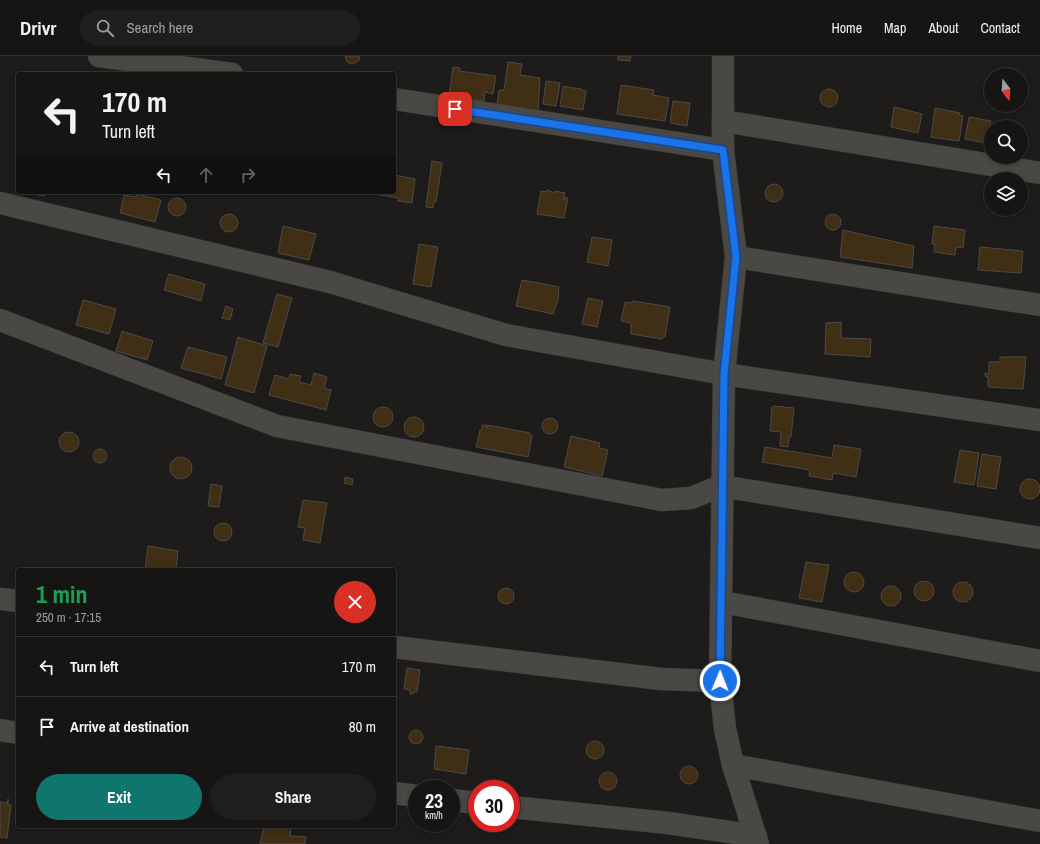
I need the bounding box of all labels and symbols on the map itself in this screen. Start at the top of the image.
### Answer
north arrow [984,68,1028,112]
pin [438,92,472,126]
position arrow [699,660,741,702]
speed limit sign: 30 [468,780,520,832]

